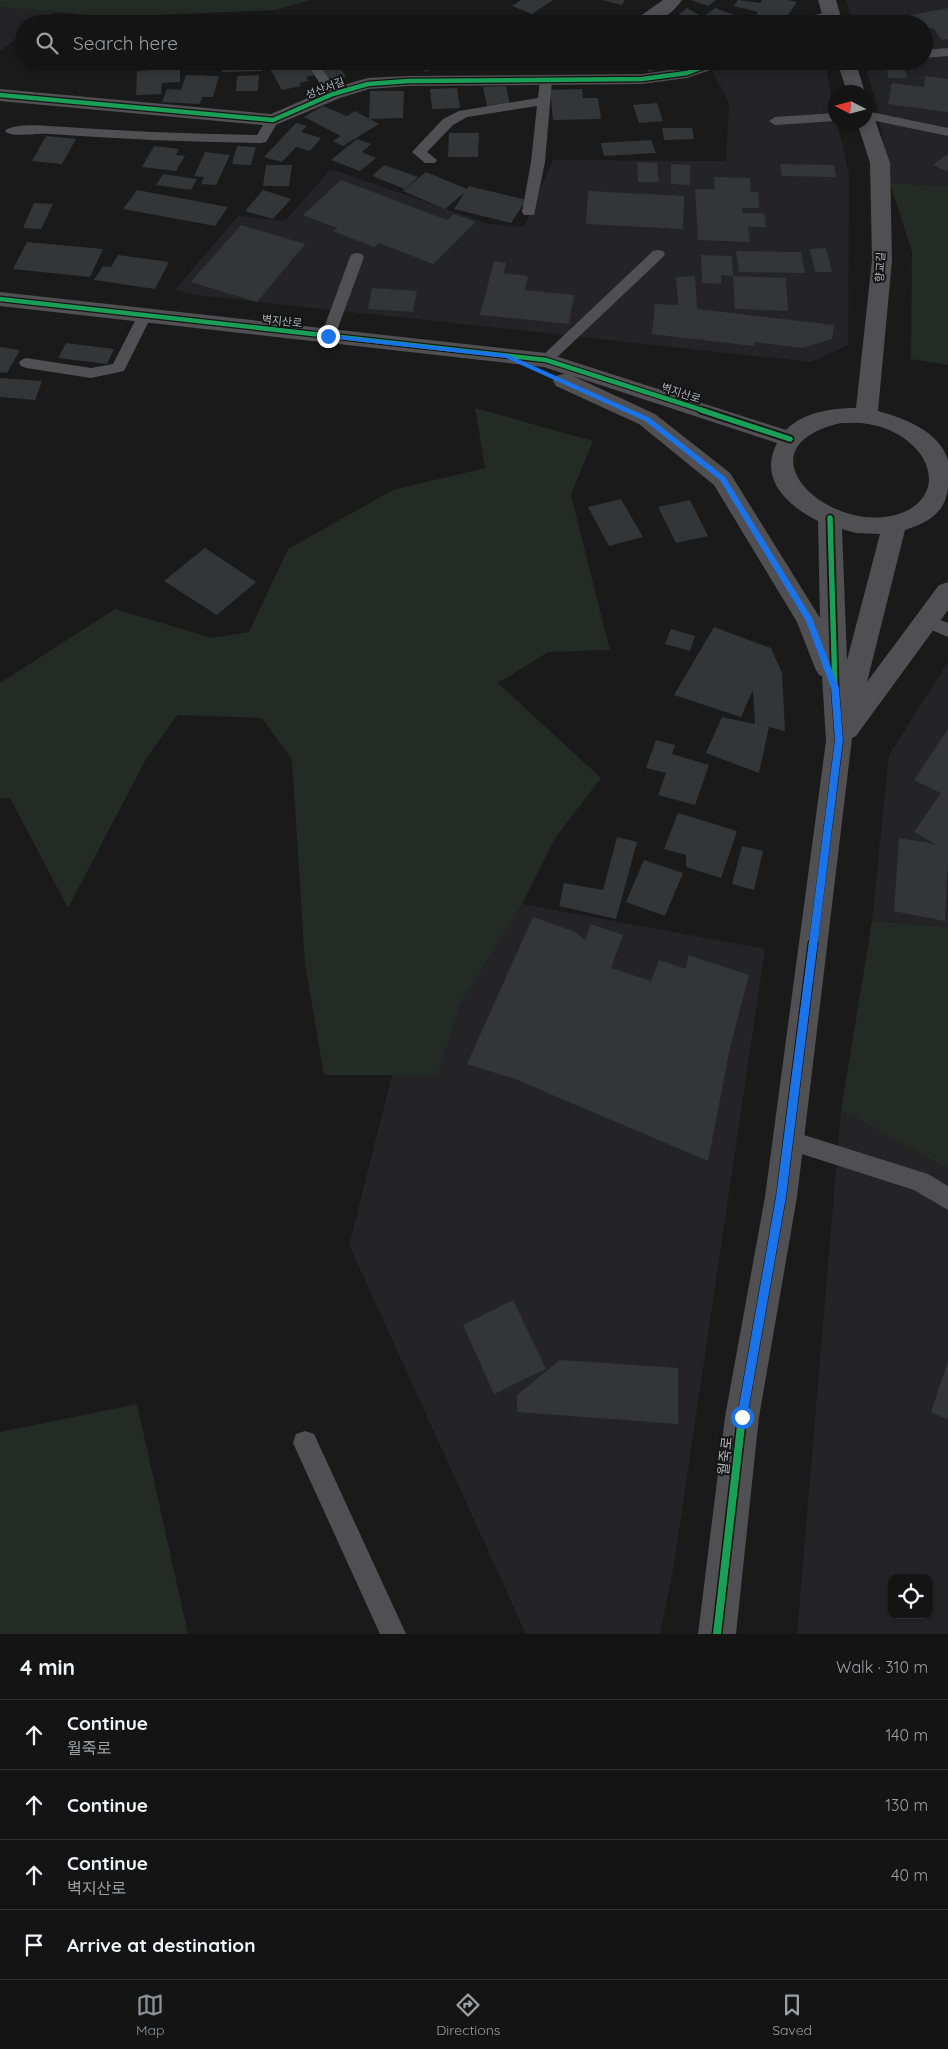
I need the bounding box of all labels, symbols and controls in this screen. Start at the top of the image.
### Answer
search box [15,15,933,70]
icon: search [33,29,61,57]
text: Search here [73,31,178,55]
street label: 성산서길 [304,74,346,102]
north arrow [828,85,873,130]
street label: 향교길 [872,251,888,283]
street label: 벽지산로 [261,312,303,330]
route end [317,325,340,348]
street label: 벽지산로 [660,380,702,406]
route start [731,1406,754,1429]
street label: 월죽로 [714,1436,736,1476]
map controls [888,1574,933,1619]
button: locate [888,1574,933,1619]
text: 4 min [20,1654,75,1680]
text: Walk · 310 m [836,1657,928,1677]
text: Continue [67,1711,148,1735]
icon: ahead [20,1721,48,1749]
text: 140 m [885,1725,928,1745]
text: 월죽로 [67,1738,111,1758]
icon: ahead [20,1791,48,1819]
text: Continue [67,1793,148,1817]
text: 130 m [885,1795,928,1815]
text: Continue [67,1851,148,1875]
icon: ahead [20,1861,48,1889]
text: 40 m [891,1865,928,1885]
text: 벽지산로 [67,1878,126,1898]
icon: arrive [20,1931,48,1959]
text: Arrive at destination [67,1933,256,1957]
tab: Map [136,1991,164,2039]
tab: Directions [436,1991,500,2039]
tab: Saved [772,1991,812,2039]

